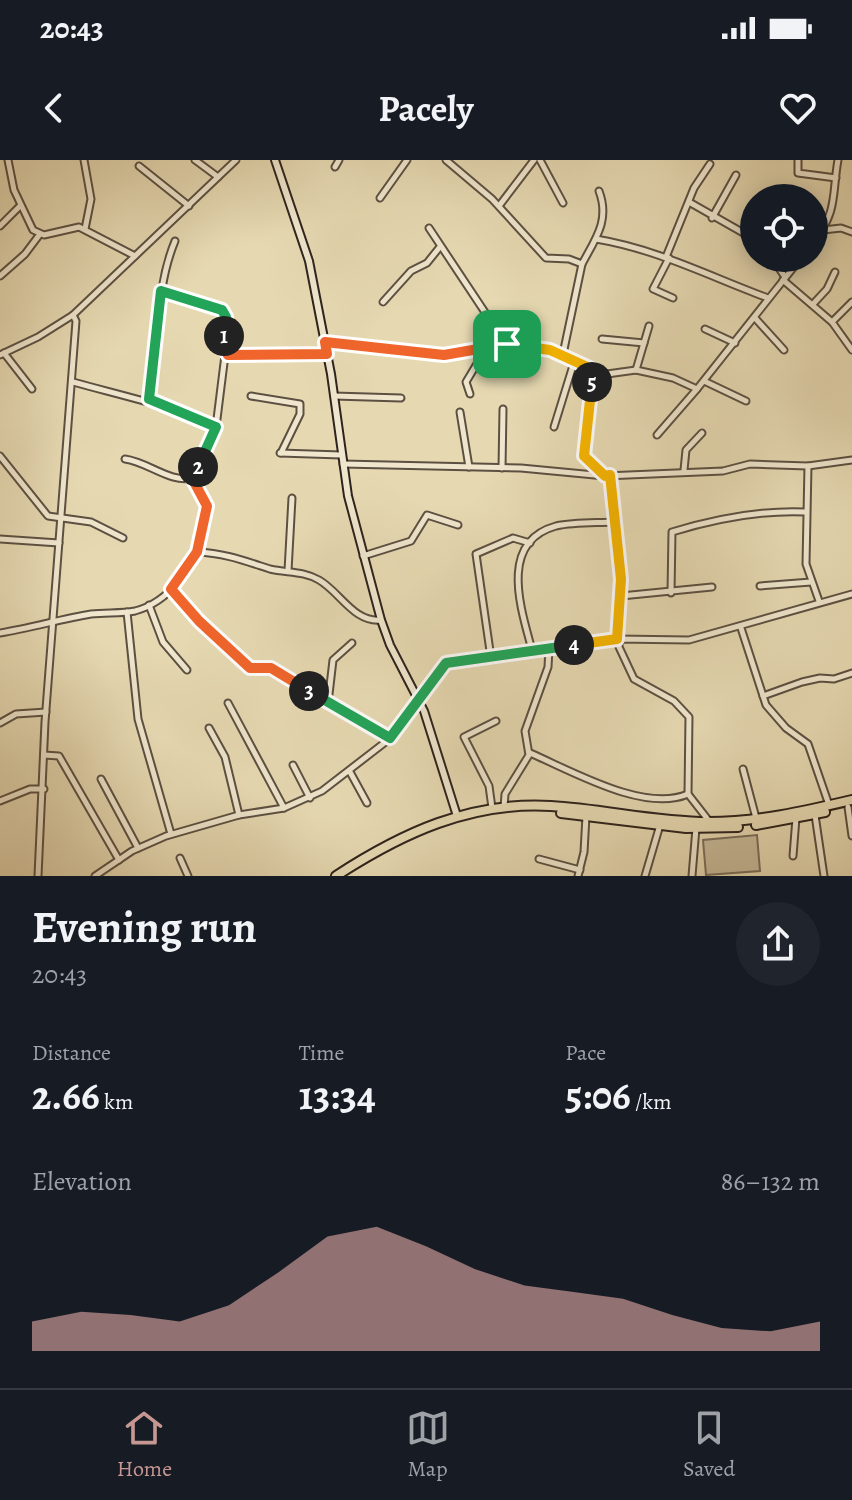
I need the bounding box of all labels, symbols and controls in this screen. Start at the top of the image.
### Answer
text: 20:43 [40,8,104,48]
text: Pacely [378,84,474,133]
icon: back [32,86,76,130]
icon: heart [776,86,820,130]
map controls [740,184,828,272]
button: locate [740,184,828,272]
pin [473,310,541,378]
pin: 1 [204,316,244,356]
text: 1 [220,321,228,351]
icon: arrive [485,322,529,366]
pin: 5 [572,362,612,402]
text: 5 [587,367,597,397]
pin: 2 [178,447,218,487]
text: 2 [193,452,203,482]
pin: 4 [554,625,594,665]
text: 4 [569,630,579,660]
pin: 3 [289,671,329,711]
text: 3 [304,676,314,706]
text: Evening run [32,897,257,957]
button: share [736,902,820,986]
text: 20:43 [32,957,87,992]
text: Distance [32,1038,111,1068]
text: Time [299,1038,344,1068]
text: Pace [565,1038,606,1068]
text: 2.66 [32,1068,100,1123]
text: 13:34 [299,1068,376,1123]
text: 5:06 [565,1068,631,1123]
text: km [100,1087,133,1117]
text: /km [631,1087,672,1117]
text: Elevation [32,1164,132,1199]
text: 86–132 m [721,1164,820,1199]
tab: Home [117,1406,172,1484]
tab: Map [406,1406,450,1484]
tab: Saved [683,1406,735,1484]

